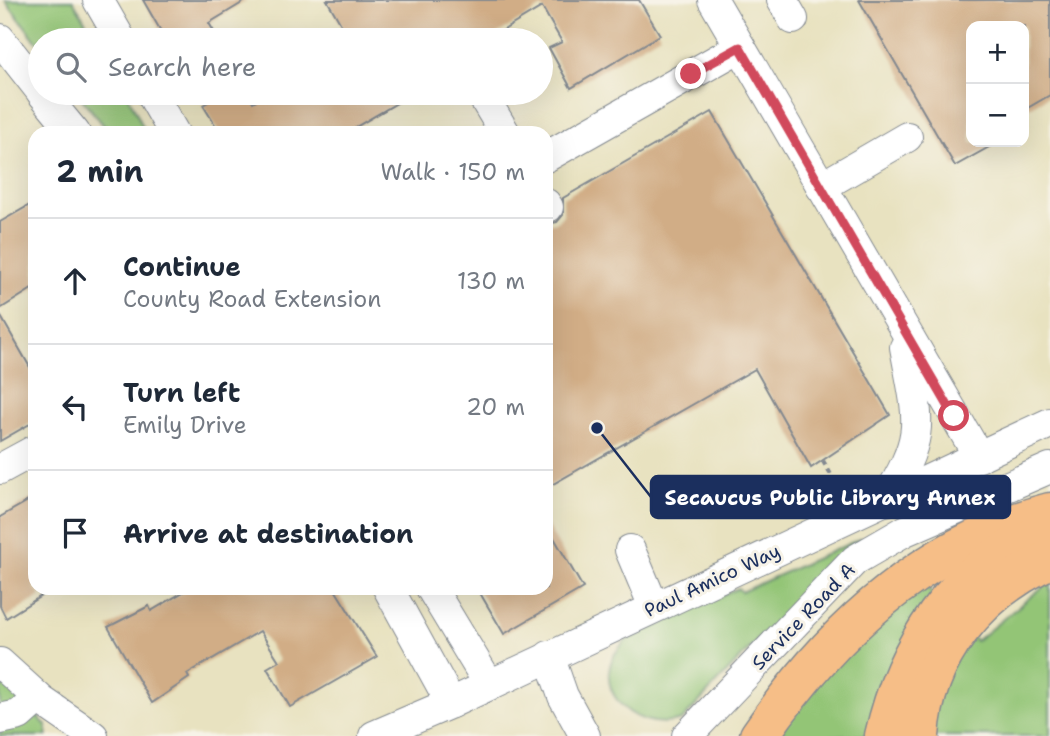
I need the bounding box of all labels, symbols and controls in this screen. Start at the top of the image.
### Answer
map controls [966,21,1029,147]
button: + [966,21,1029,84]
search box [28,28,553,105]
icon: search [52,48,90,86]
text: Search here [108,49,257,84]
route end [675,58,706,89]
button: − [966,84,1029,147]
text: 2 min [56,151,143,192]
text: Walk · 150 m [380,157,525,187]
text: Continue [123,249,241,284]
icon: ahead [56,262,94,300]
text: 130 m [457,266,525,296]
text: County Road Extension [123,284,381,314]
text: Turn left [123,375,240,410]
icon: left [56,388,94,426]
text: 20 m [466,392,525,422]
route start [938,400,969,431]
text: Emily Drive [123,410,247,440]
callout: Secaucus Public Library Annex [651,476,1010,518]
text: Secaucus Public Library Annex [665,484,995,512]
icon: arrive [56,514,94,552]
text: Arrive at destination [123,516,413,551]
street label: Paul Amico Way [640,538,784,623]
street label: Service Road A [746,557,861,675]

